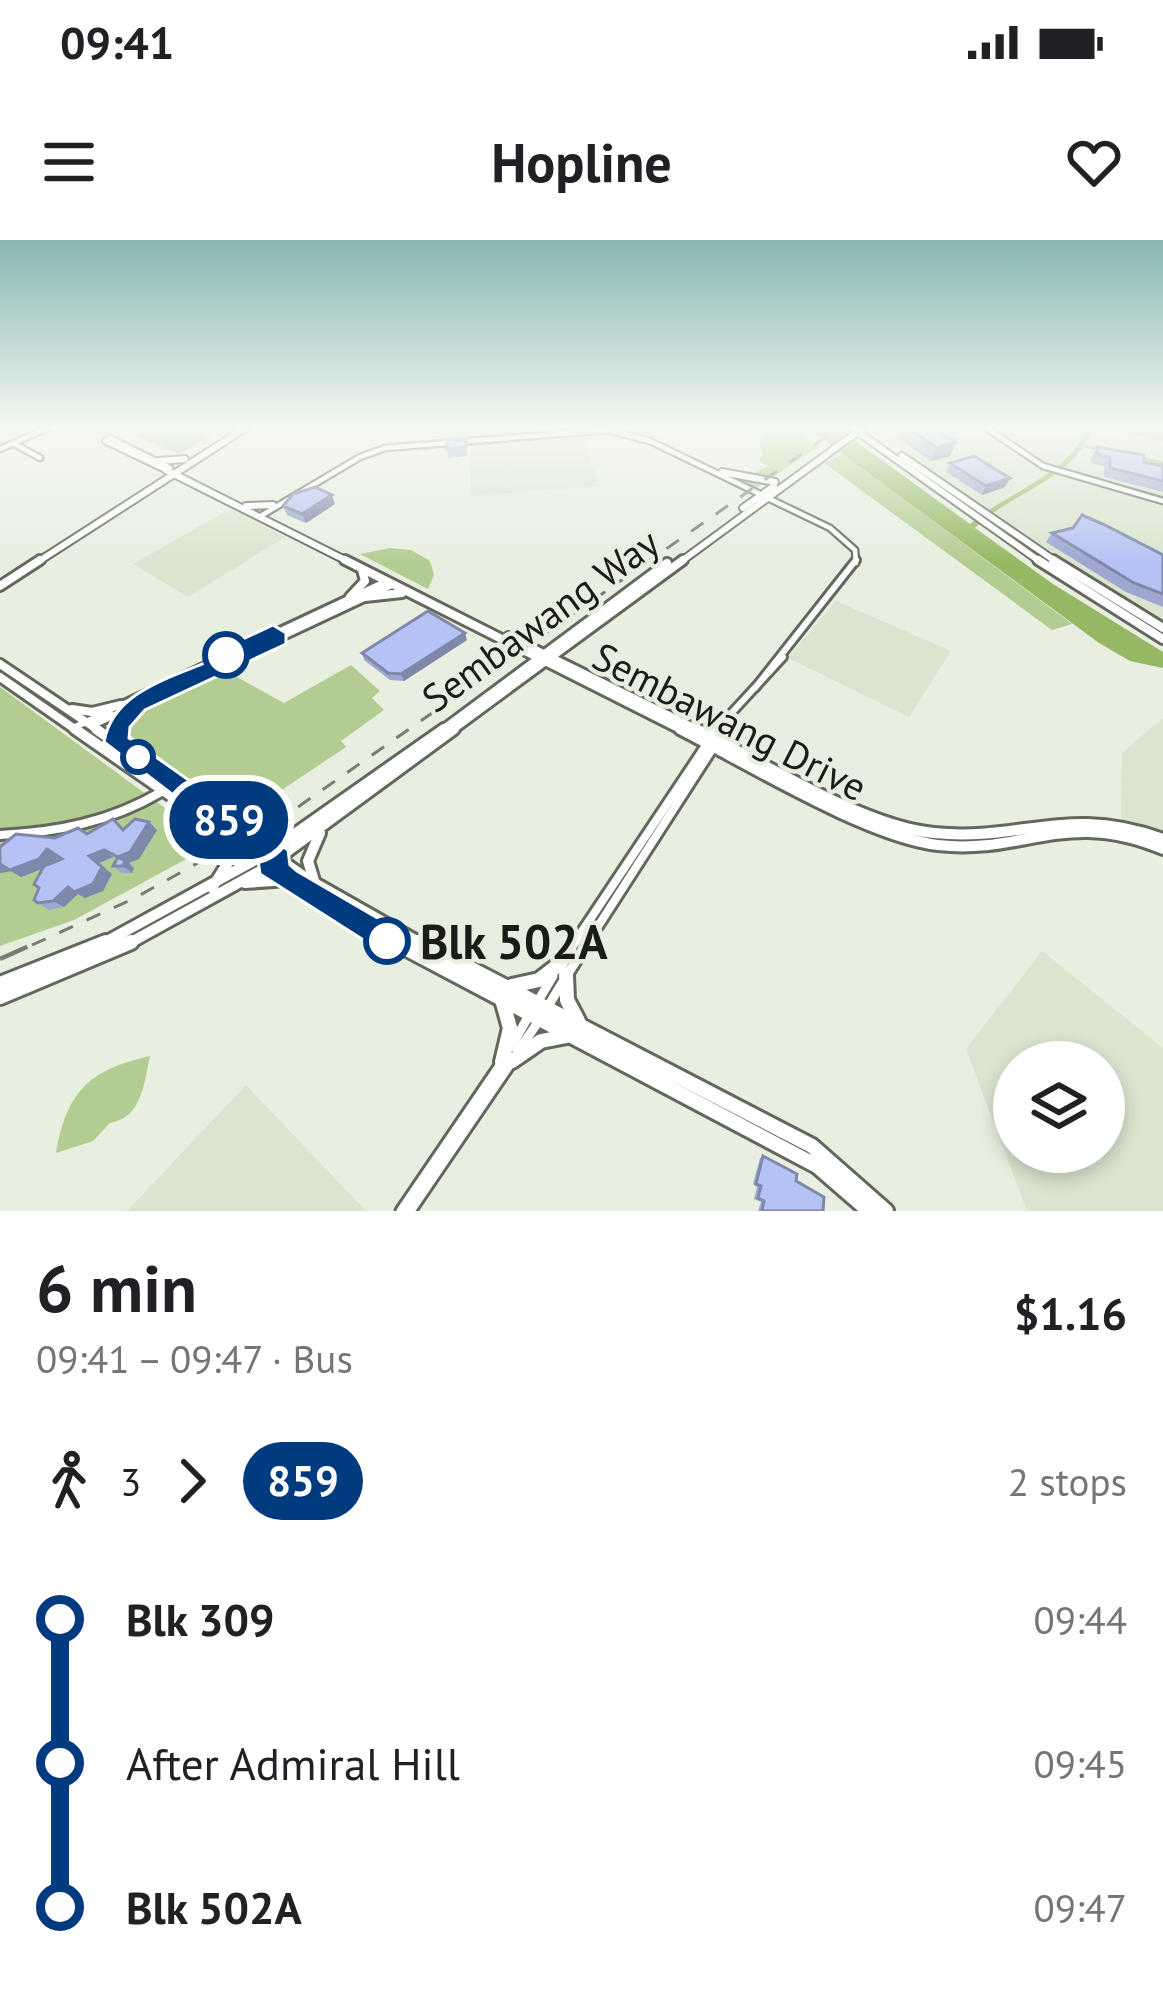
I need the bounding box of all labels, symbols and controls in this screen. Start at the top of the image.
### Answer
text: 09:41 [60,13,174,71]
text: Hopline [491,127,672,197]
icon: menu [36,129,102,195]
icon: heart [1061,129,1127,195]
street label: Sembawang Way [411,517,669,723]
street label: Sembawang Drive [584,630,876,812]
unlabelled marker [204,633,248,677]
unlabelled marker [122,741,154,773]
line badge: 859 [160,781,298,859]
text: 859 [193,792,265,847]
place label: Blk 502A [420,910,608,972]
marker: Blk 502A [365,919,409,963]
map controls [993,1041,1125,1173]
button: layers [993,1041,1125,1173]
text: 6 min [36,1245,197,1330]
text: $1.16 [1014,1284,1127,1342]
text: 09:41 – 09:47 · Bus [36,1333,353,1384]
icon: walk [36,1448,102,1514]
icon: forward [159,1448,225,1514]
text: 859 [267,1453,339,1508]
text: 3 [120,1456,141,1507]
text: 2 stops [1008,1456,1127,1507]
text: Blk 309 [126,1590,275,1648]
text: 09:44 [1033,1594,1127,1645]
text: After Admiral Hill [126,1734,460,1792]
text: 09:45 [1033,1738,1127,1789]
text: Blk 502A [126,1878,302,1936]
text: 09:47 [1033,1882,1127,1933]

